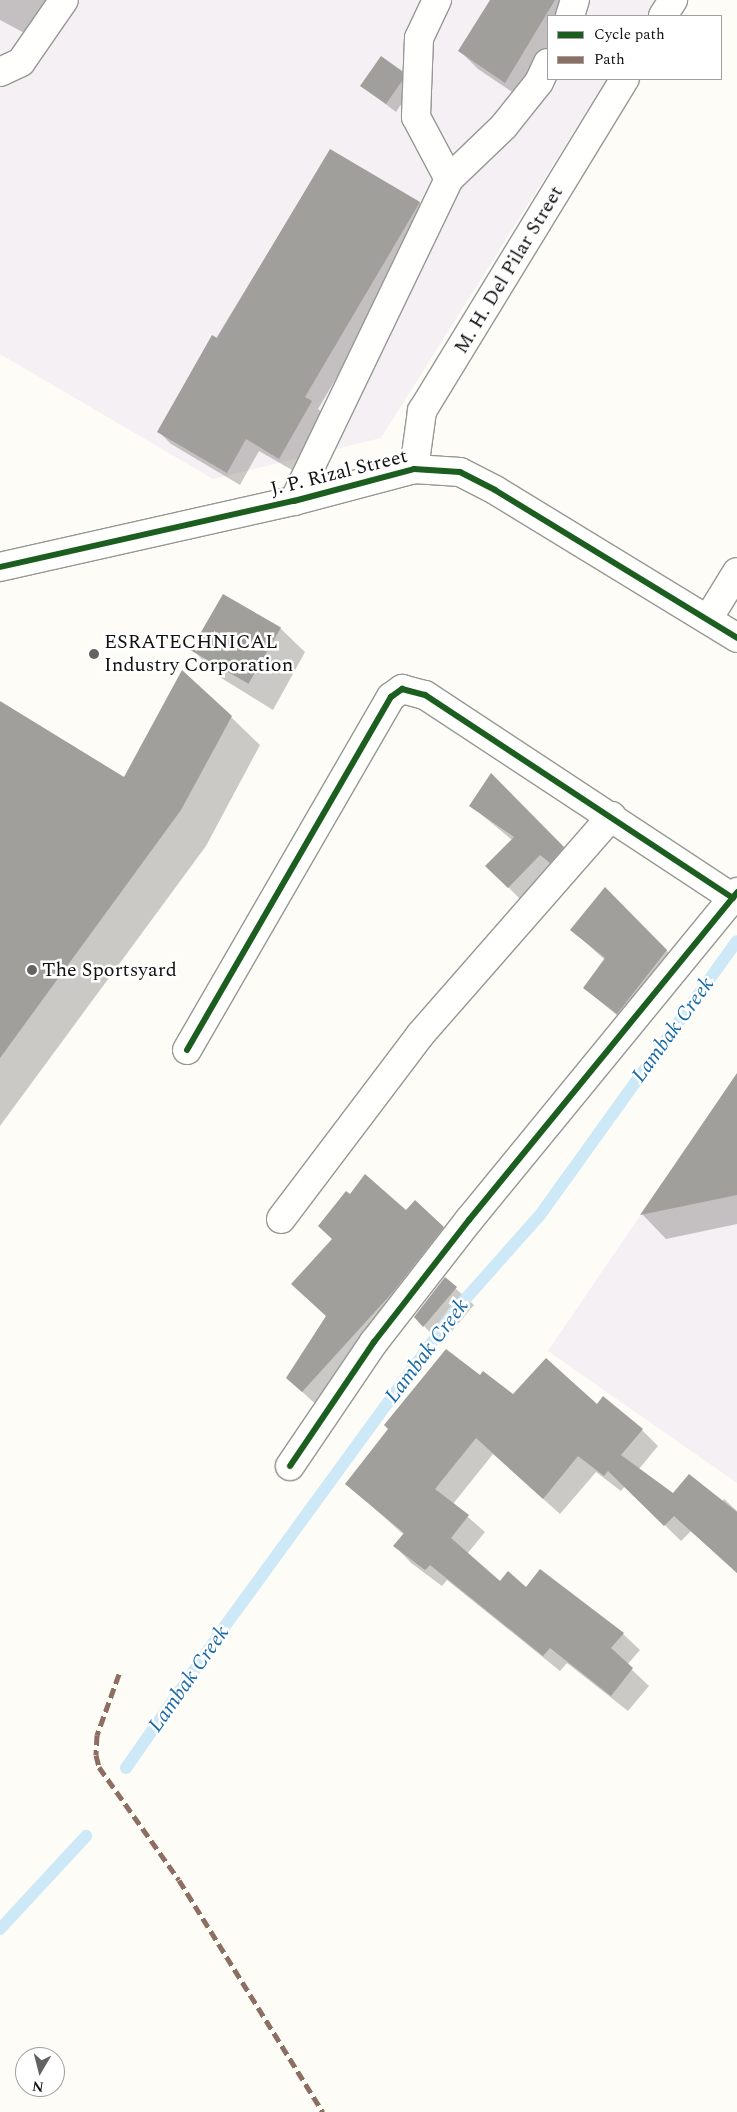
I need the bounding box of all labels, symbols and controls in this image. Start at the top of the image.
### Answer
legend [547,15,722,80]
text: Cycle path [594,23,665,46]
text: Path [594,48,625,71]
street label: M. H. Del Pilar Street [449,182,569,358]
street label: J. P. Rizal Street [268,444,410,502]
place label: ESRATECHNICAL Industry Corporation [104,630,293,677]
marker: ESRATECHNICAL Industry Corporation [88,648,100,660]
place label: The Sportsyard [42,958,177,982]
marker: The Sportsyard [26,964,38,976]
water label: Lambak Creek [626,972,720,1088]
water label: Lambak Creek [380,1294,474,1408]
water label: Lambak Creek [143,1621,235,1737]
north arrow [15,2047,65,2097]
text: N [31,2075,45,2098]

